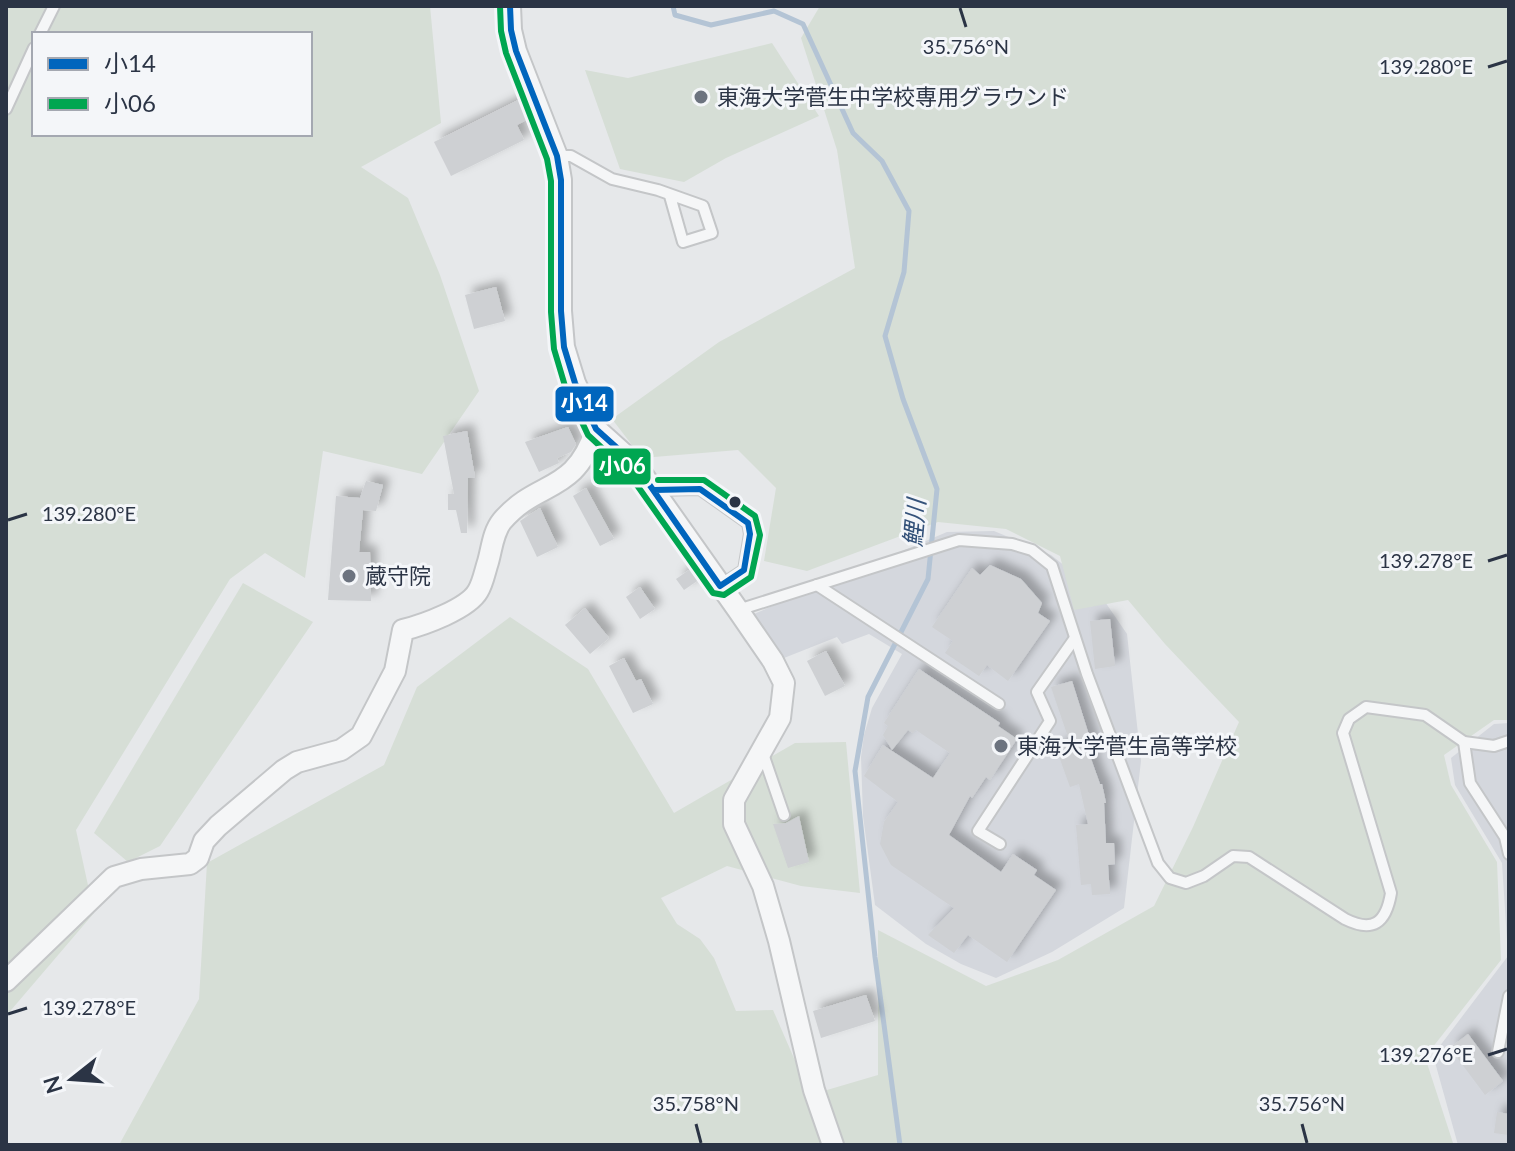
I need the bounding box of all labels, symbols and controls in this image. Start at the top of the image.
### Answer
legend [32,32,312,136]
text: 35.756°N [923,34,1009,58]
text: 小14 [104,48,156,77]
text: 139.280°E [1379,54,1473,78]
place label: 東海大学菅生中学校専用グラウンド [717,83,1069,110]
text: 小06 [104,88,156,117]
marker: 東海大学菅生中学校専用グラウンド [692,88,710,106]
line badge: 小14 [554,385,615,423]
text: 小14 [560,389,608,416]
line badge: 小06 [592,447,652,486]
text: 小06 [598,452,646,479]
unlabelled marker [727,494,743,510]
water label: 鯉川 [897,495,930,548]
text: 139.280°E [42,501,136,525]
text: 139.278°E [1379,548,1473,572]
place label: 蔵守院 [365,562,431,589]
marker: 蔵守院 [340,567,358,585]
place label: 東海大学菅生高等学校 [1017,732,1237,759]
marker: 東海大学菅生高等学校 [992,737,1010,755]
text: 139.278°E [42,995,136,1019]
north arrow [32,1039,112,1119]
text: 139.276°E [1379,1042,1473,1066]
text: N [37,1073,68,1097]
text: 35.758°N [653,1091,739,1115]
text: 35.756°N [1259,1091,1345,1115]

